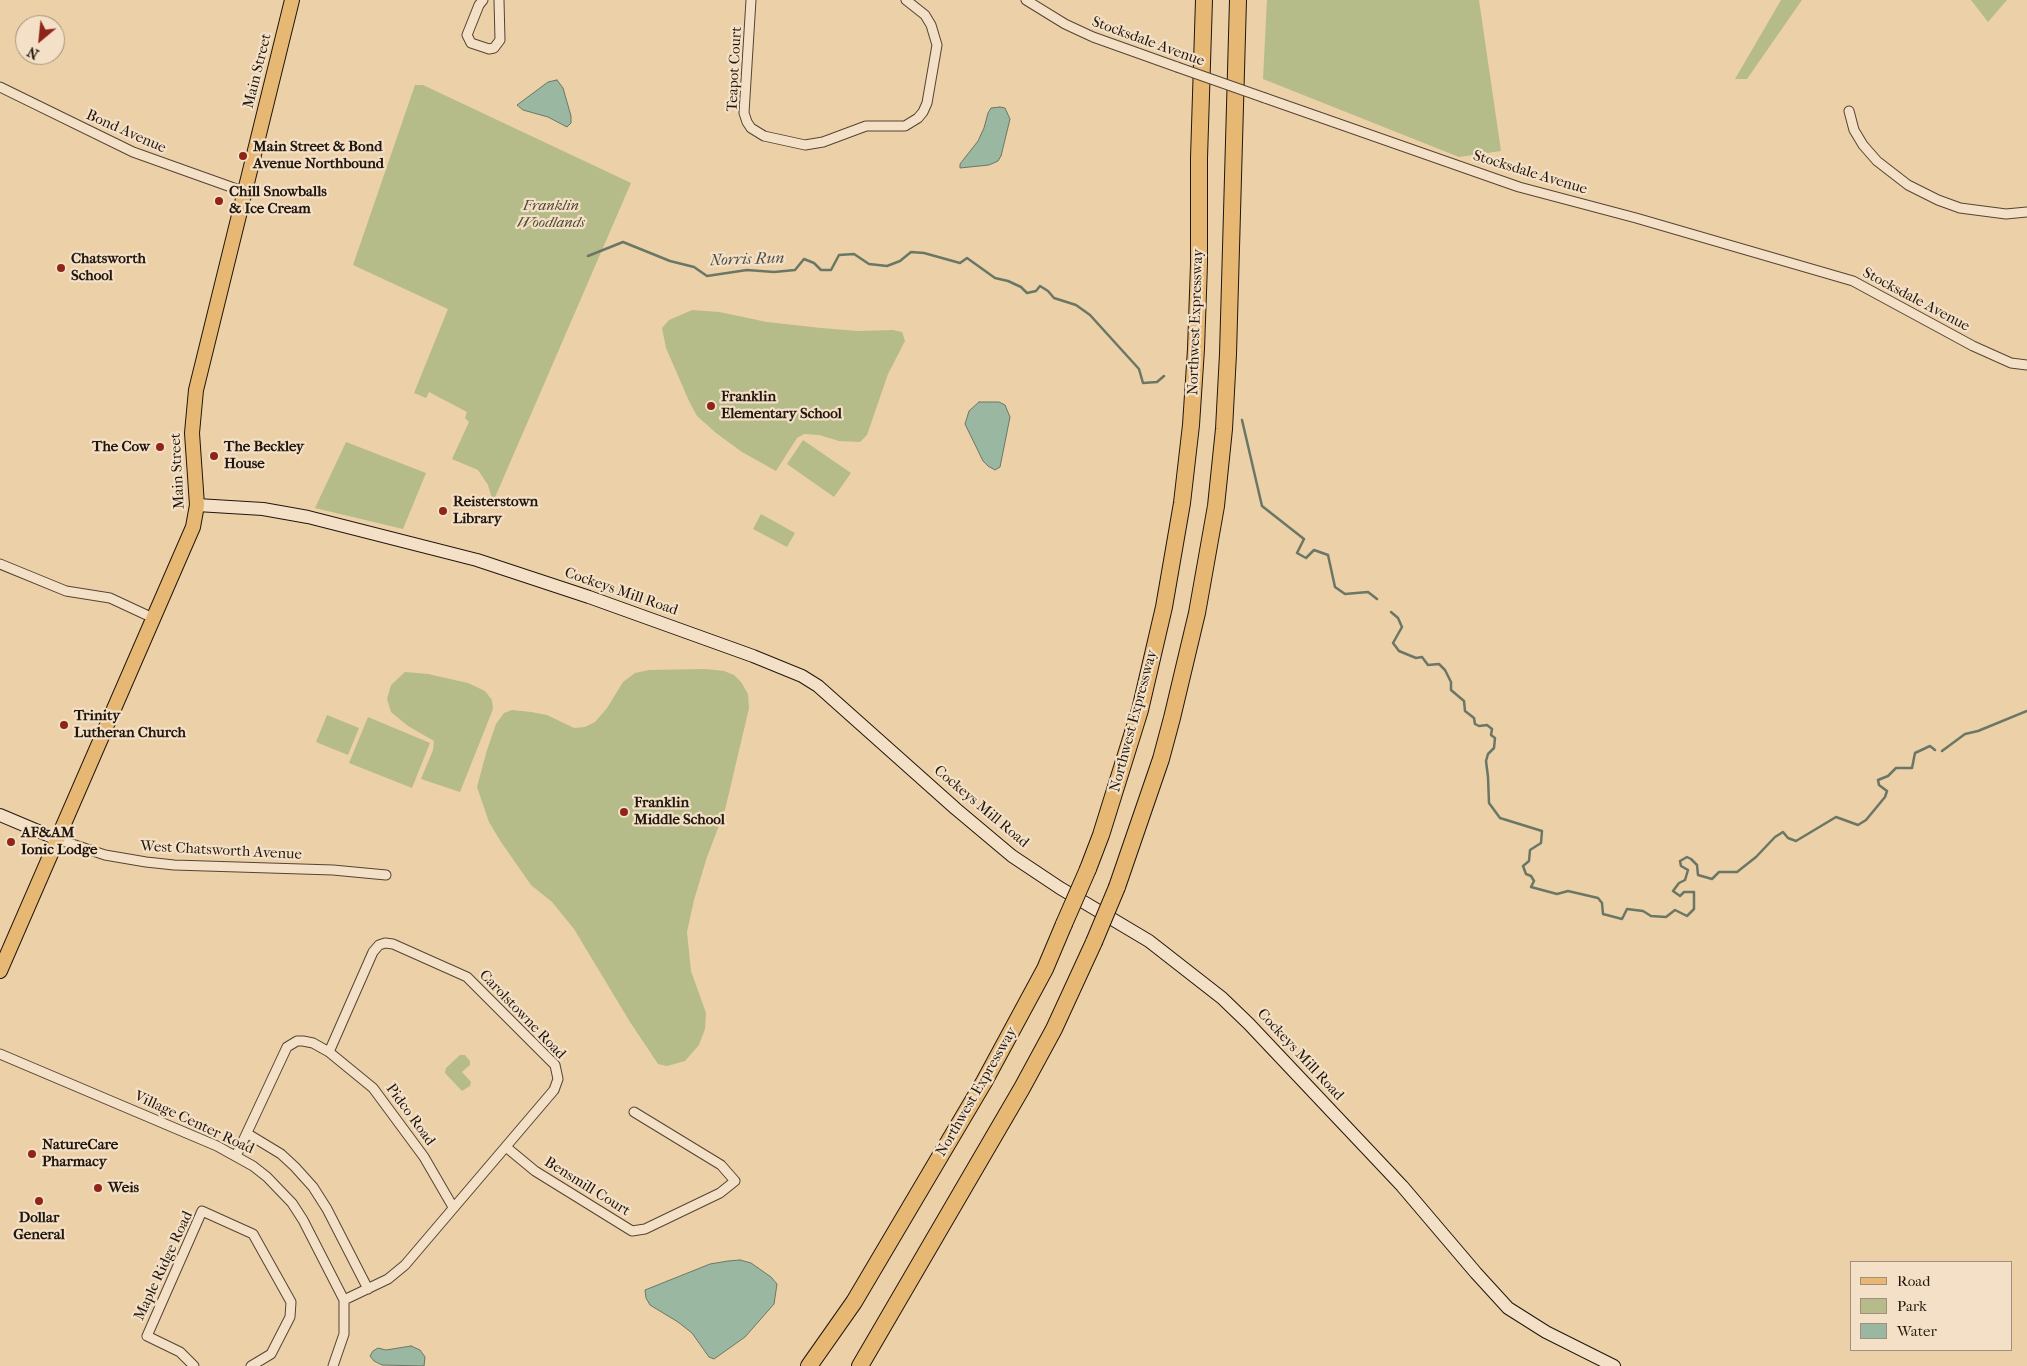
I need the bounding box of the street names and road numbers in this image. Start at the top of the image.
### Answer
street label: Stocksdale Avenue [1089,13,1207,71]
street label: Teapot Court [724,26,746,112]
street label: Main Street [240,32,276,110]
street label: Bond Avenue [83,106,169,158]
street label: Stocksdale Avenue [1471,147,1589,199]
street label: Northwest Expressway [1184,249,1208,395]
street label: Stocksdale Avenue [1859,264,1973,336]
street label: Main Street [167,432,189,510]
street label: Cockeys Mill Road [562,564,680,620]
street label: Northwest Expressway [1106,648,1162,794]
street label: Cockeys Mill Road [930,762,1032,852]
street label: West Chatsworth Avenue [140,838,302,864]
street label: Carolstowne Road [475,967,569,1063]
street label: Cockeys Mill Road [1253,1005,1347,1105]
street label: Northwest Expressway [933,1024,1021,1160]
street label: Pidco Road [381,1080,439,1150]
street label: Village Center Road [131,1087,257,1159]
street label: Bensmill Court [541,1153,633,1221]
street label: Maple Ridge Road [131,1208,197,1324]

